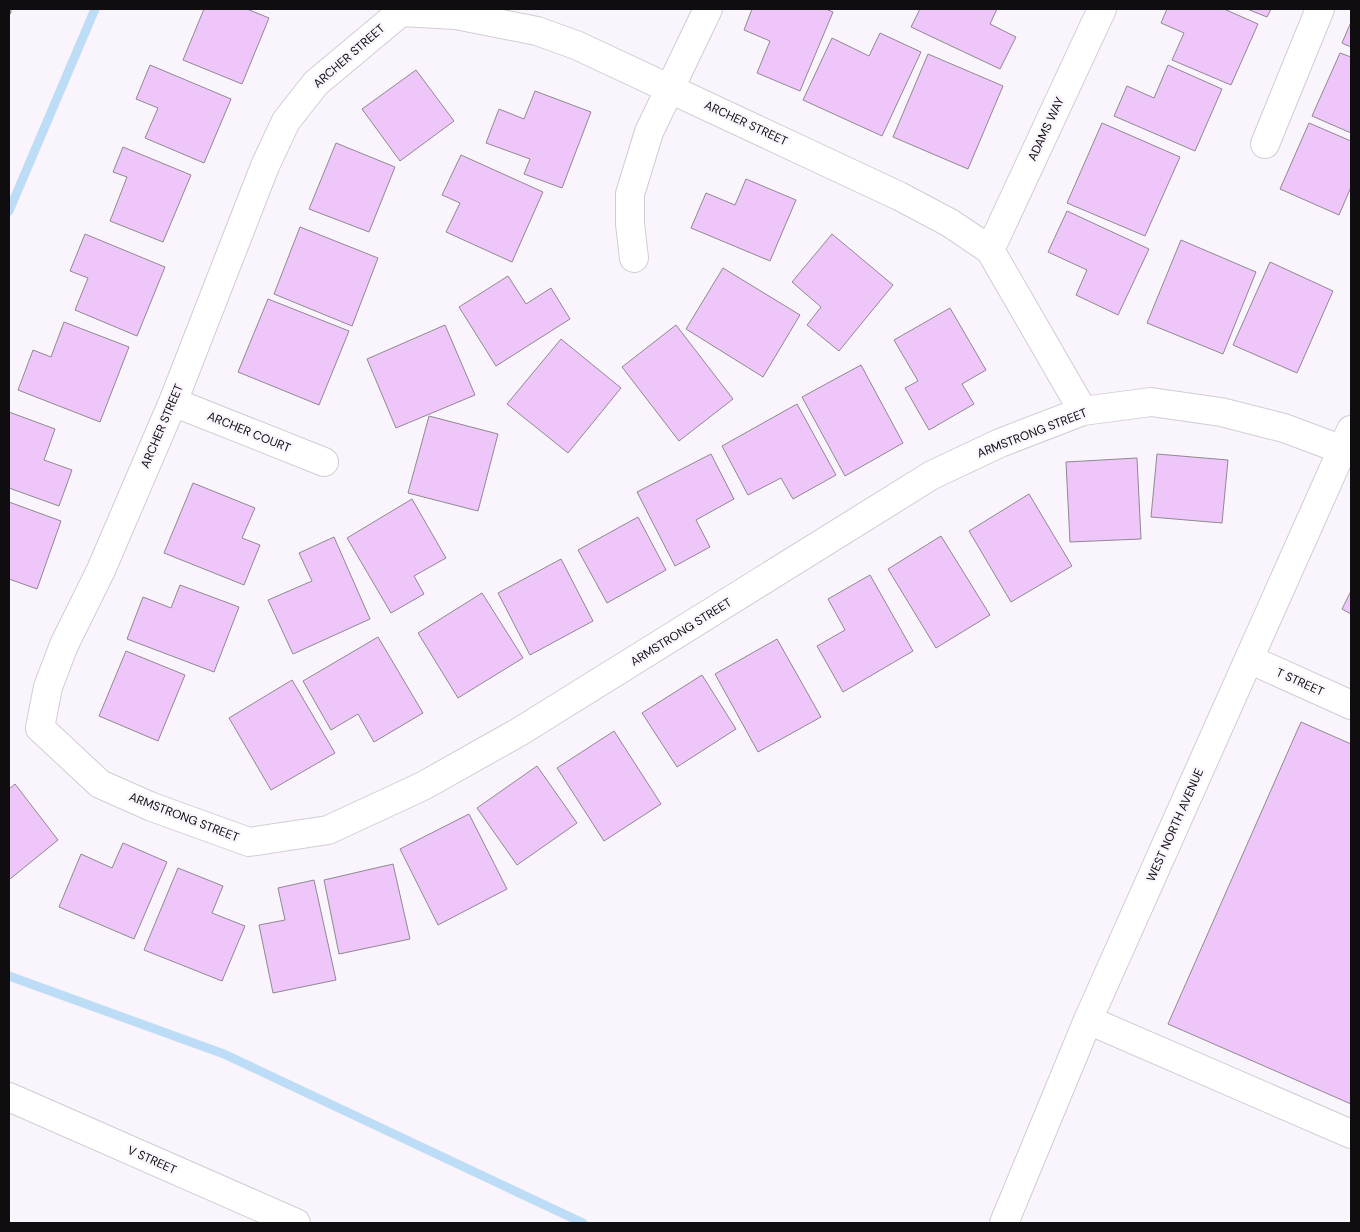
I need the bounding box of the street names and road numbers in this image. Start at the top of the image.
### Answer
street label: ARCHER STREET [310,20,388,92]
street label: ADAMS WAY [1024,94,1068,163]
street label: ARCHER STREET [702,97,790,149]
street label: ARCHER STREET [137,381,187,470]
street label: ARMSTRONG STREET [975,405,1090,461]
street label: ARCHER COURT [205,408,293,456]
street label: ARMSTRONG STREET [627,594,735,670]
street label: T STREET [1274,664,1327,700]
street label: WEST NORTH AVENUE [1143,766,1207,884]
street label: ARMSTRONG STREET [127,789,242,845]
street label: V STREET [125,1142,179,1178]

